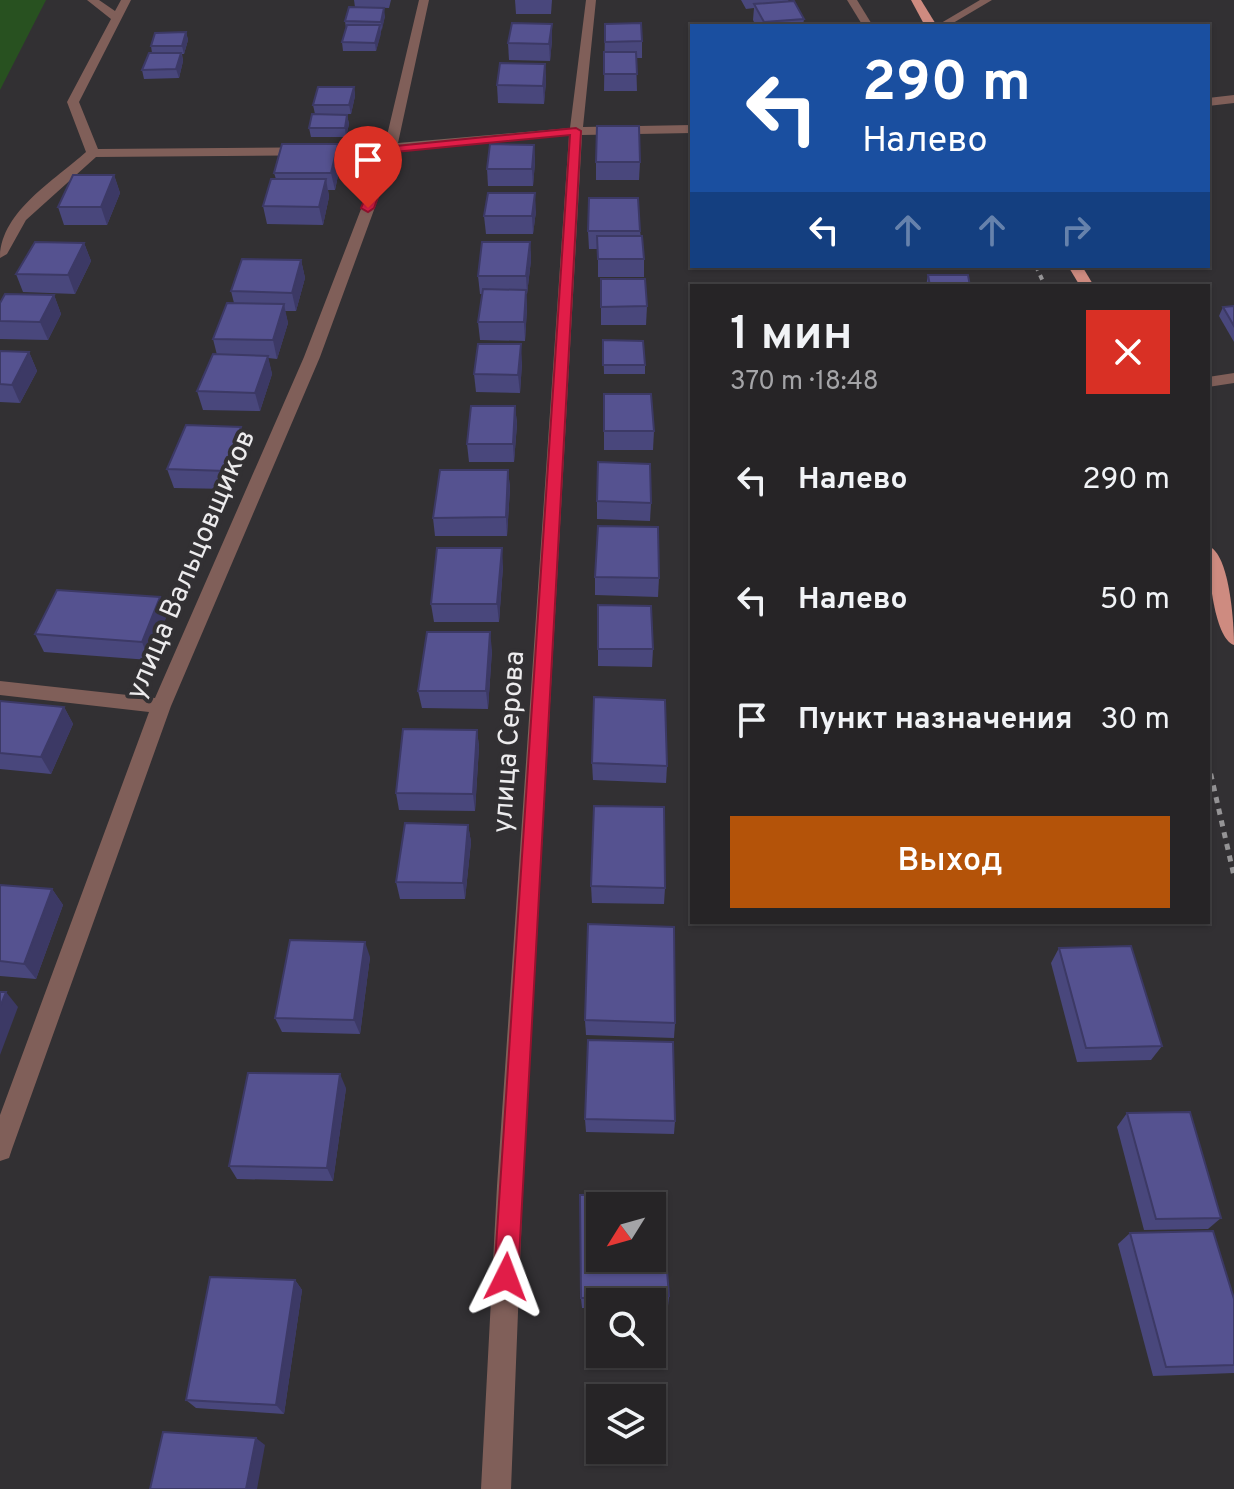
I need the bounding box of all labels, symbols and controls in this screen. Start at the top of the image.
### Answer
text: 290 m [862,50,1031,120]
icon: left [730,56,834,160]
text: Налево [862,119,988,165]
pin [334,126,402,208]
icon: arrive [346,138,390,182]
icon: left [802,208,846,252]
icon: ahead [886,208,930,252]
icon: ahead [970,208,1014,252]
icon: right [1054,208,1098,252]
text: 1 мин [730,306,853,366]
button: close [1086,310,1170,394]
text: 370 m · 18:48 [730,366,879,399]
street label: улица Вальцовщиков [119,425,265,705]
icon: left [730,458,774,502]
text: Налево [798,462,907,499]
text: 290 m [1082,462,1170,499]
icon: left [730,578,774,622]
text: Налево [798,582,907,619]
text: 50 m [1100,582,1170,619]
street label: улица Серова [486,649,534,835]
icon: arrive [730,698,774,742]
text: Пункт назначения [798,702,1072,739]
text: 30 m [1101,702,1170,739]
button: Выход [730,816,1170,908]
north arrow [586,1192,666,1272]
map controls [586,1192,666,1464]
position arrow [464,1235,548,1319]
button: search [586,1288,666,1368]
button: layers [586,1384,666,1464]

